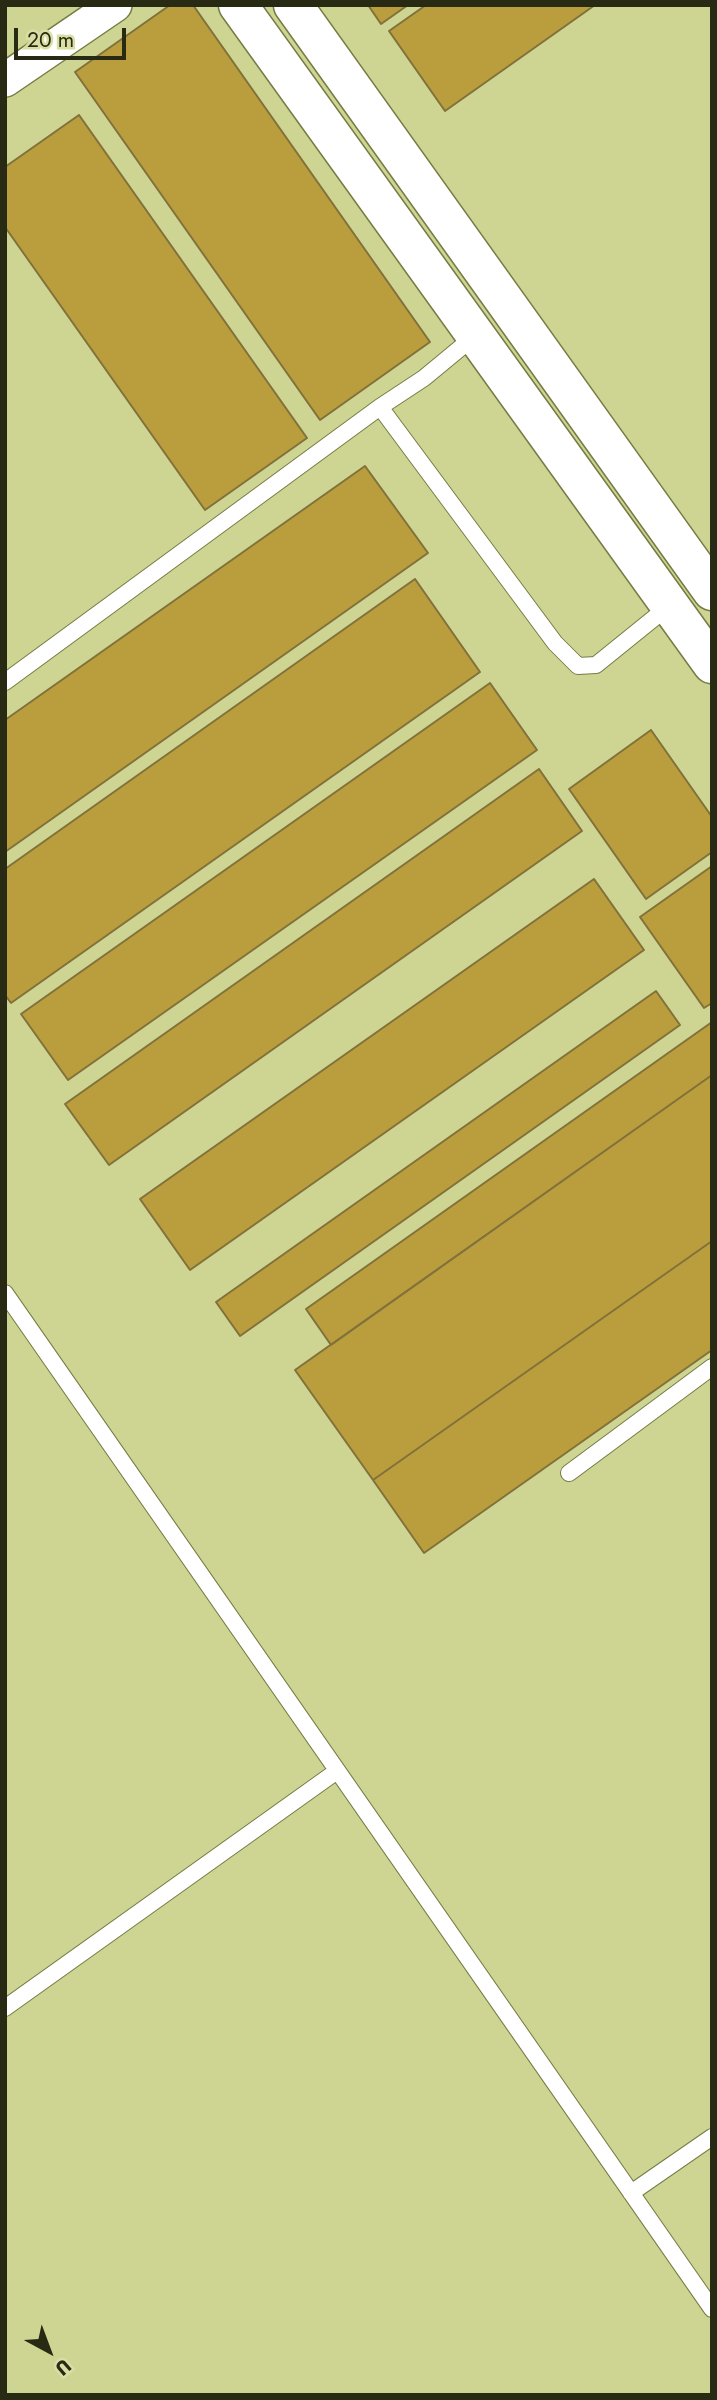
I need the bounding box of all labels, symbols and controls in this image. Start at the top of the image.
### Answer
scale bar [18,14,130,58]
text: 20 m [27,25,74,55]
north arrow [14,2316,84,2386]
text: U [49,2353,77,2382]

